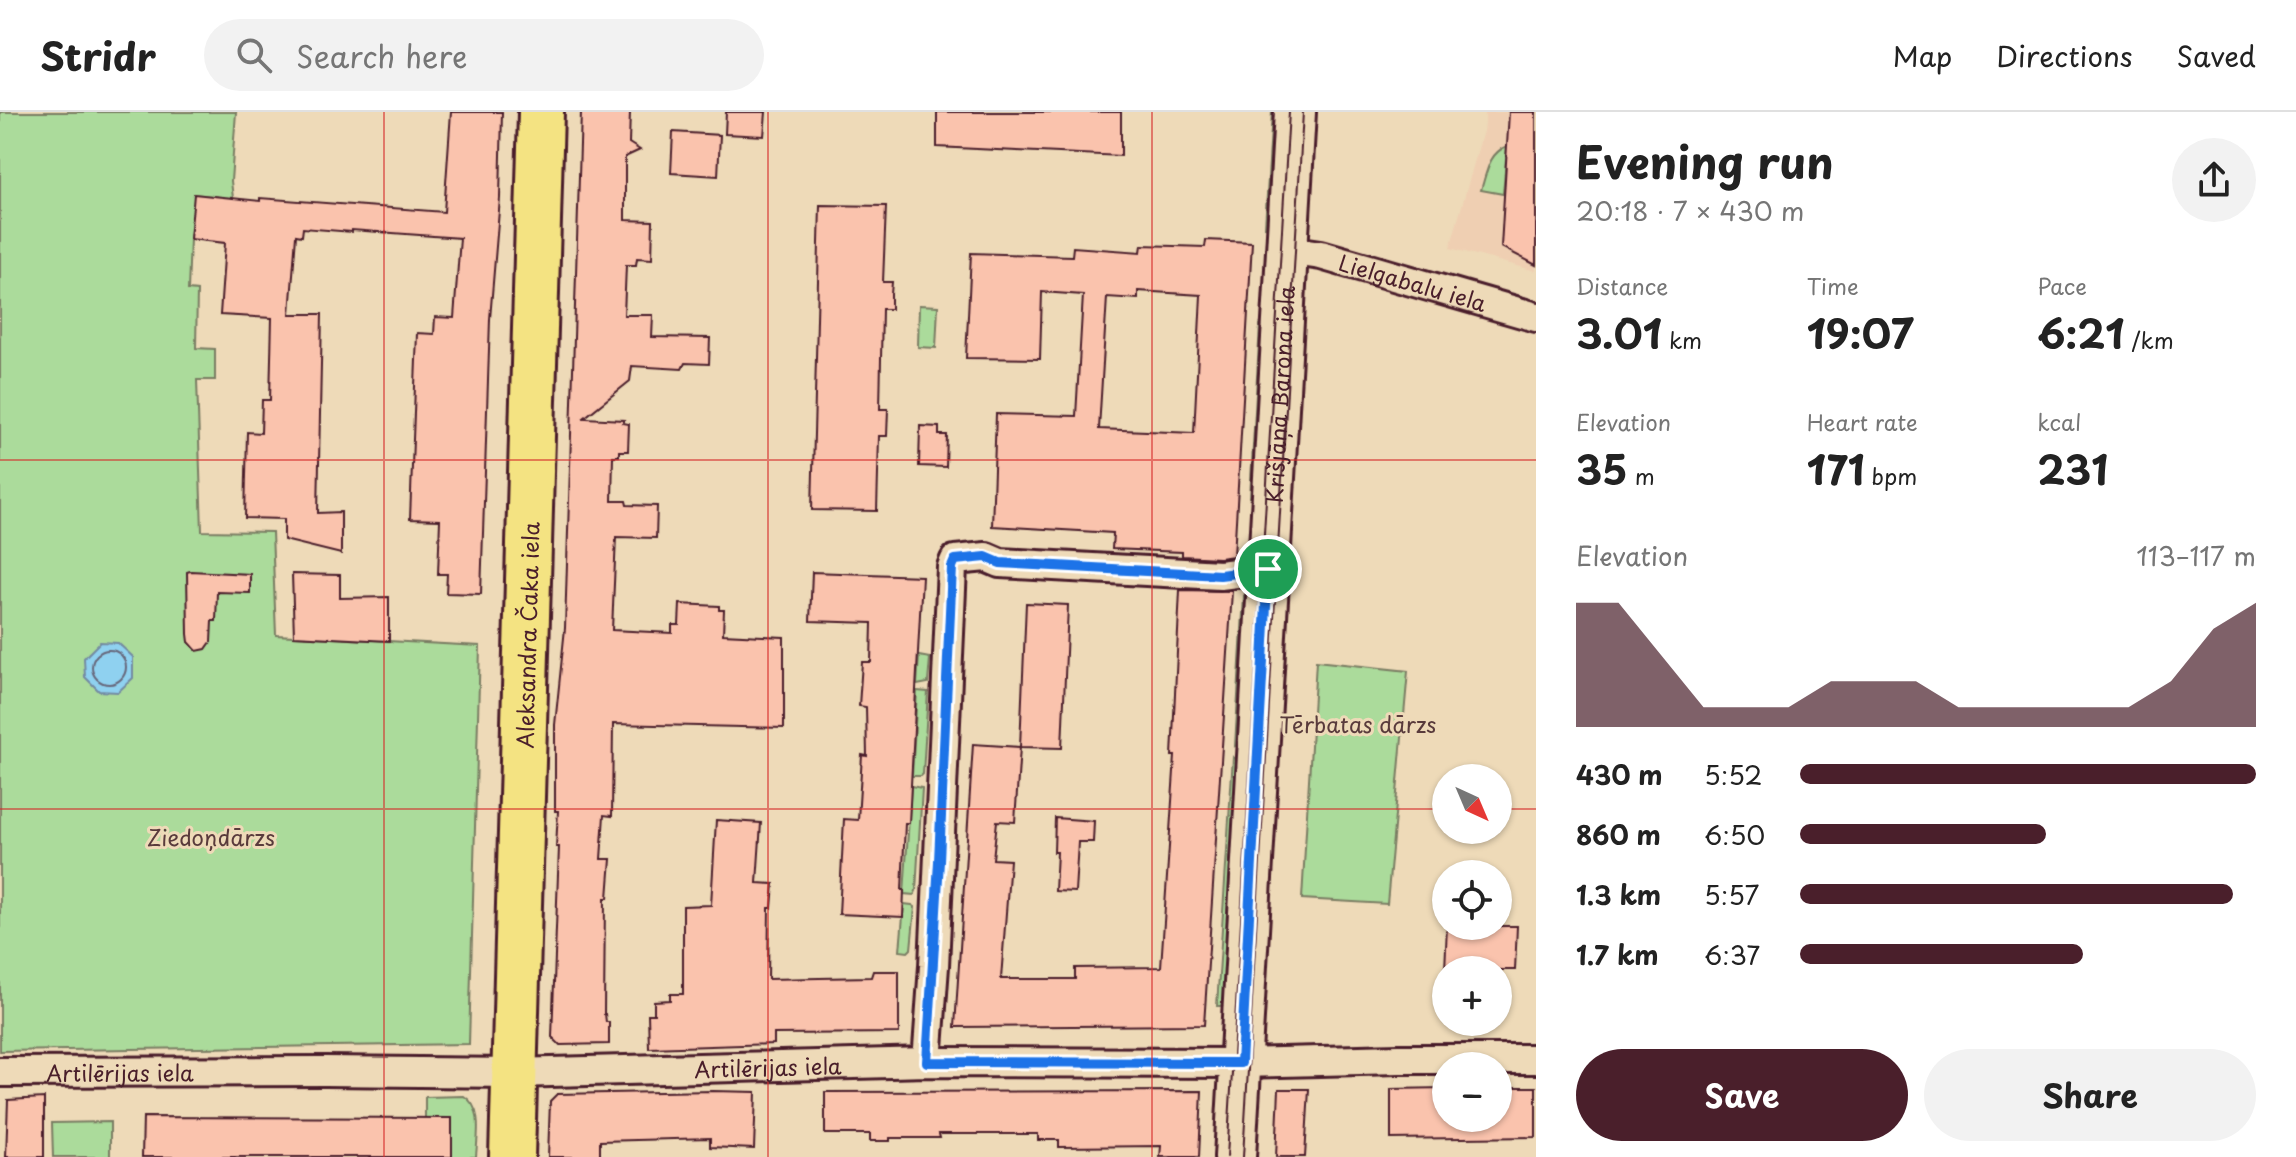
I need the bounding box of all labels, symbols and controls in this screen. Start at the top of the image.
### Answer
search box [204,19,764,91]
text: Stridr [40,27,156,84]
icon: search [232,33,276,77]
text: Search here [296,33,467,78]
text: Map [1893,34,1952,77]
text: Directions [1996,34,2133,77]
text: Saved [2177,34,2256,77]
text: Evening run [1576,128,1834,194]
button: share [2172,138,2256,222]
text: 20:18 · 7 × 430 m [1576,191,1804,230]
street label: Lielgabalu iela [1335,245,1491,319]
text: Distance [1576,269,1668,302]
text: Time [1807,269,1859,302]
text: Pace [2037,269,2087,302]
street label: Krišjāņa Barona iela [1256,284,1302,504]
text: 3.01 [1576,302,1662,363]
text: 19:07 [1807,302,1914,363]
text: 6:21 [2037,302,2124,363]
text: km [1662,323,1702,356]
text: /km [2124,323,2174,356]
text: Elevation [1576,405,1671,438]
text: Heart rate [1807,405,1918,438]
text: kcal [2037,405,2081,438]
text: 35 [1576,438,1628,499]
text: 171 [1807,438,1864,499]
text: 231 [2037,438,2108,499]
text: m [1628,459,1655,492]
text: bpm [1864,459,1917,492]
street label: Aleksandra Čaka iela [507,521,546,749]
pin [1234,535,1302,603]
text: Elevation [1576,536,1688,575]
text: 113–117 m [2136,536,2256,575]
icon: arrive [1246,547,1290,591]
park label: Tērbatas dārzs [1280,707,1436,740]
text: 430 m [1576,755,1663,794]
text: 5:52 [1704,755,1762,794]
north arrow [1432,764,1512,844]
map controls [1432,764,1512,1132]
text: 860 m [1576,815,1661,854]
text: 6:50 [1704,815,1765,854]
park label: Ziedoņdārzs [147,820,275,853]
button: locate [1432,860,1512,940]
text: 1.3 km [1576,875,1661,914]
text: 5:57 [1704,875,1759,914]
text: 1.7 km [1576,935,1659,974]
text: 6:37 [1704,935,1760,974]
button: + [1432,956,1512,1036]
street label: Artilērijas iela [694,1048,842,1085]
button: Save [1576,1049,1908,1141]
button: Share [1924,1049,2256,1141]
button: − [1432,1052,1512,1132]
street label: Artilērijas iela [46,1055,194,1088]

